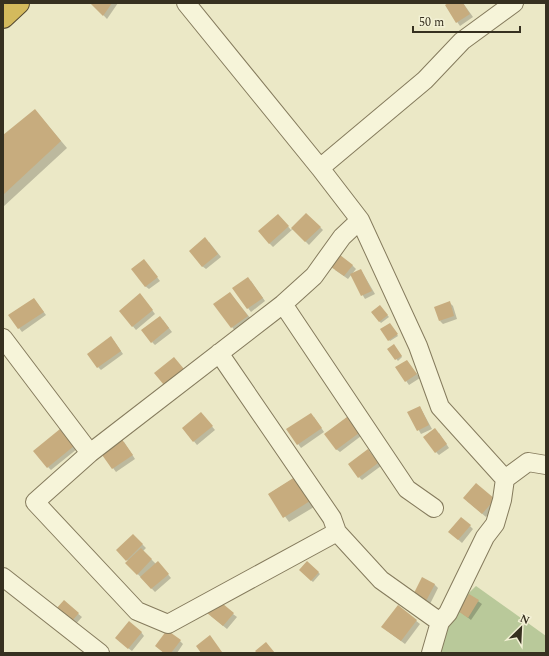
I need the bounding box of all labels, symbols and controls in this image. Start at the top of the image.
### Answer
scale bar [413,8,520,34]
text: 50 m [419,13,444,32]
north arrow [501,608,541,648]
text: N [517,610,532,629]

